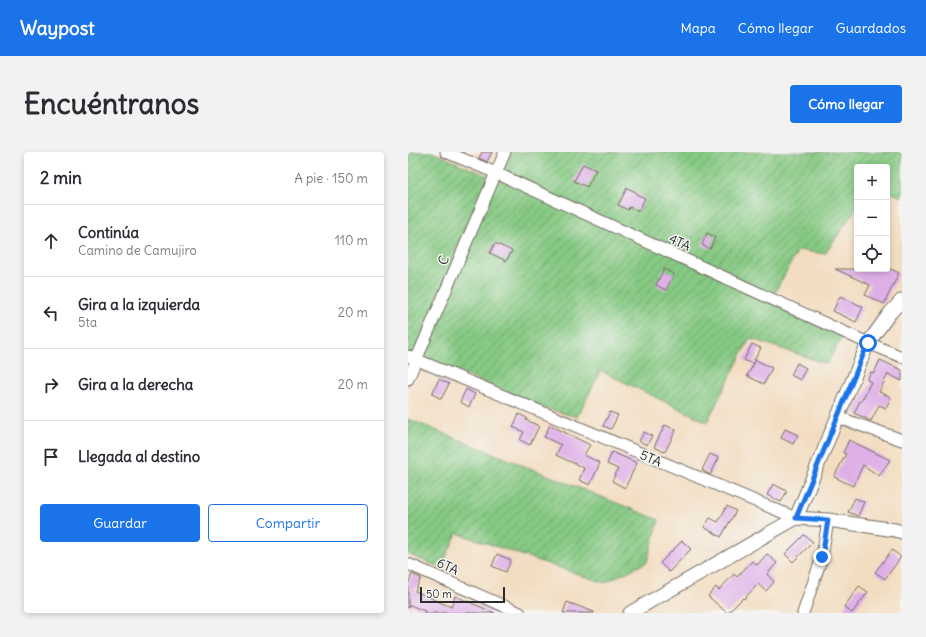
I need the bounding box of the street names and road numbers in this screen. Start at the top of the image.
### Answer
street label: 4TA [666,230,693,255]
street label: C [434,253,453,267]
street label: 5TA [637,446,664,471]
street label: 6TA [434,554,461,579]

